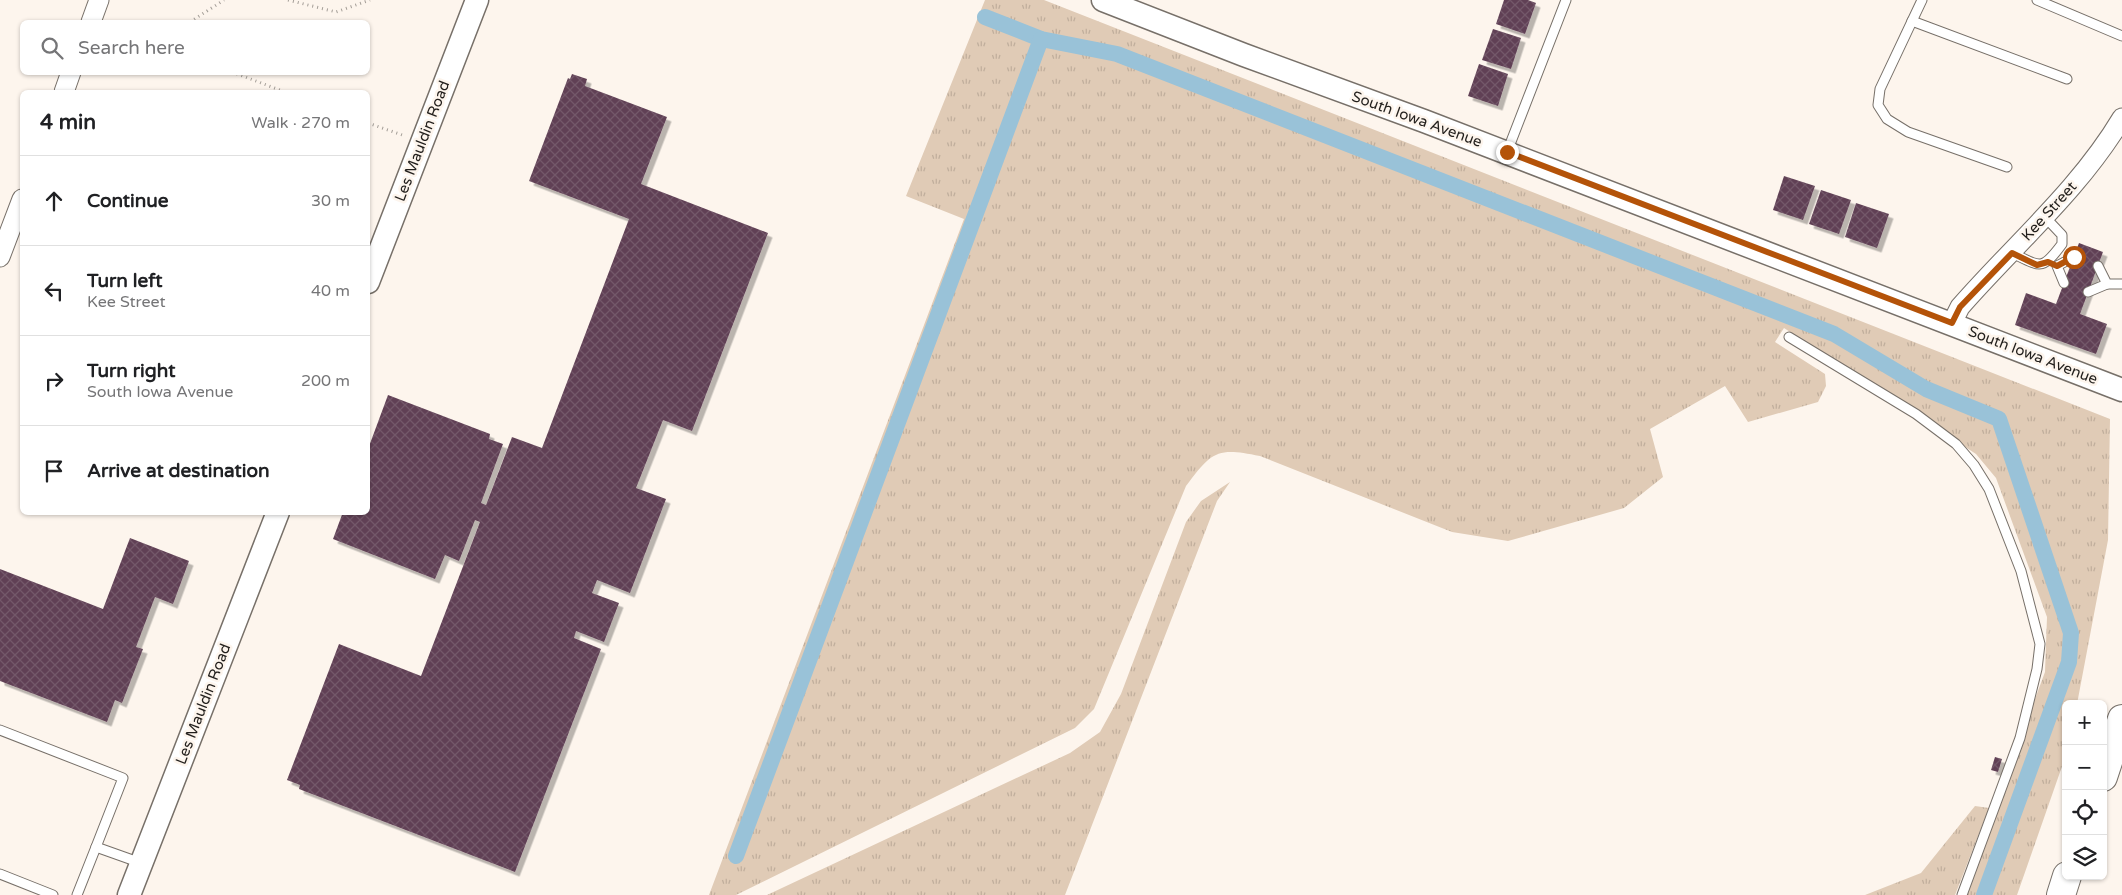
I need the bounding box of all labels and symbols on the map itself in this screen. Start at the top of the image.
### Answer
street label: Les Mauldin Road [391,78,453,204]
street label: South Iowa Avenue [1349,87,1485,151]
route end [1496,141,1519,164]
street label: Kee Street [2018,177,2081,244]
route start [2063,246,2086,269]
street label: South Iowa Avenue [1966,322,2100,388]
street label: Les Mauldin Road [172,641,234,767]

